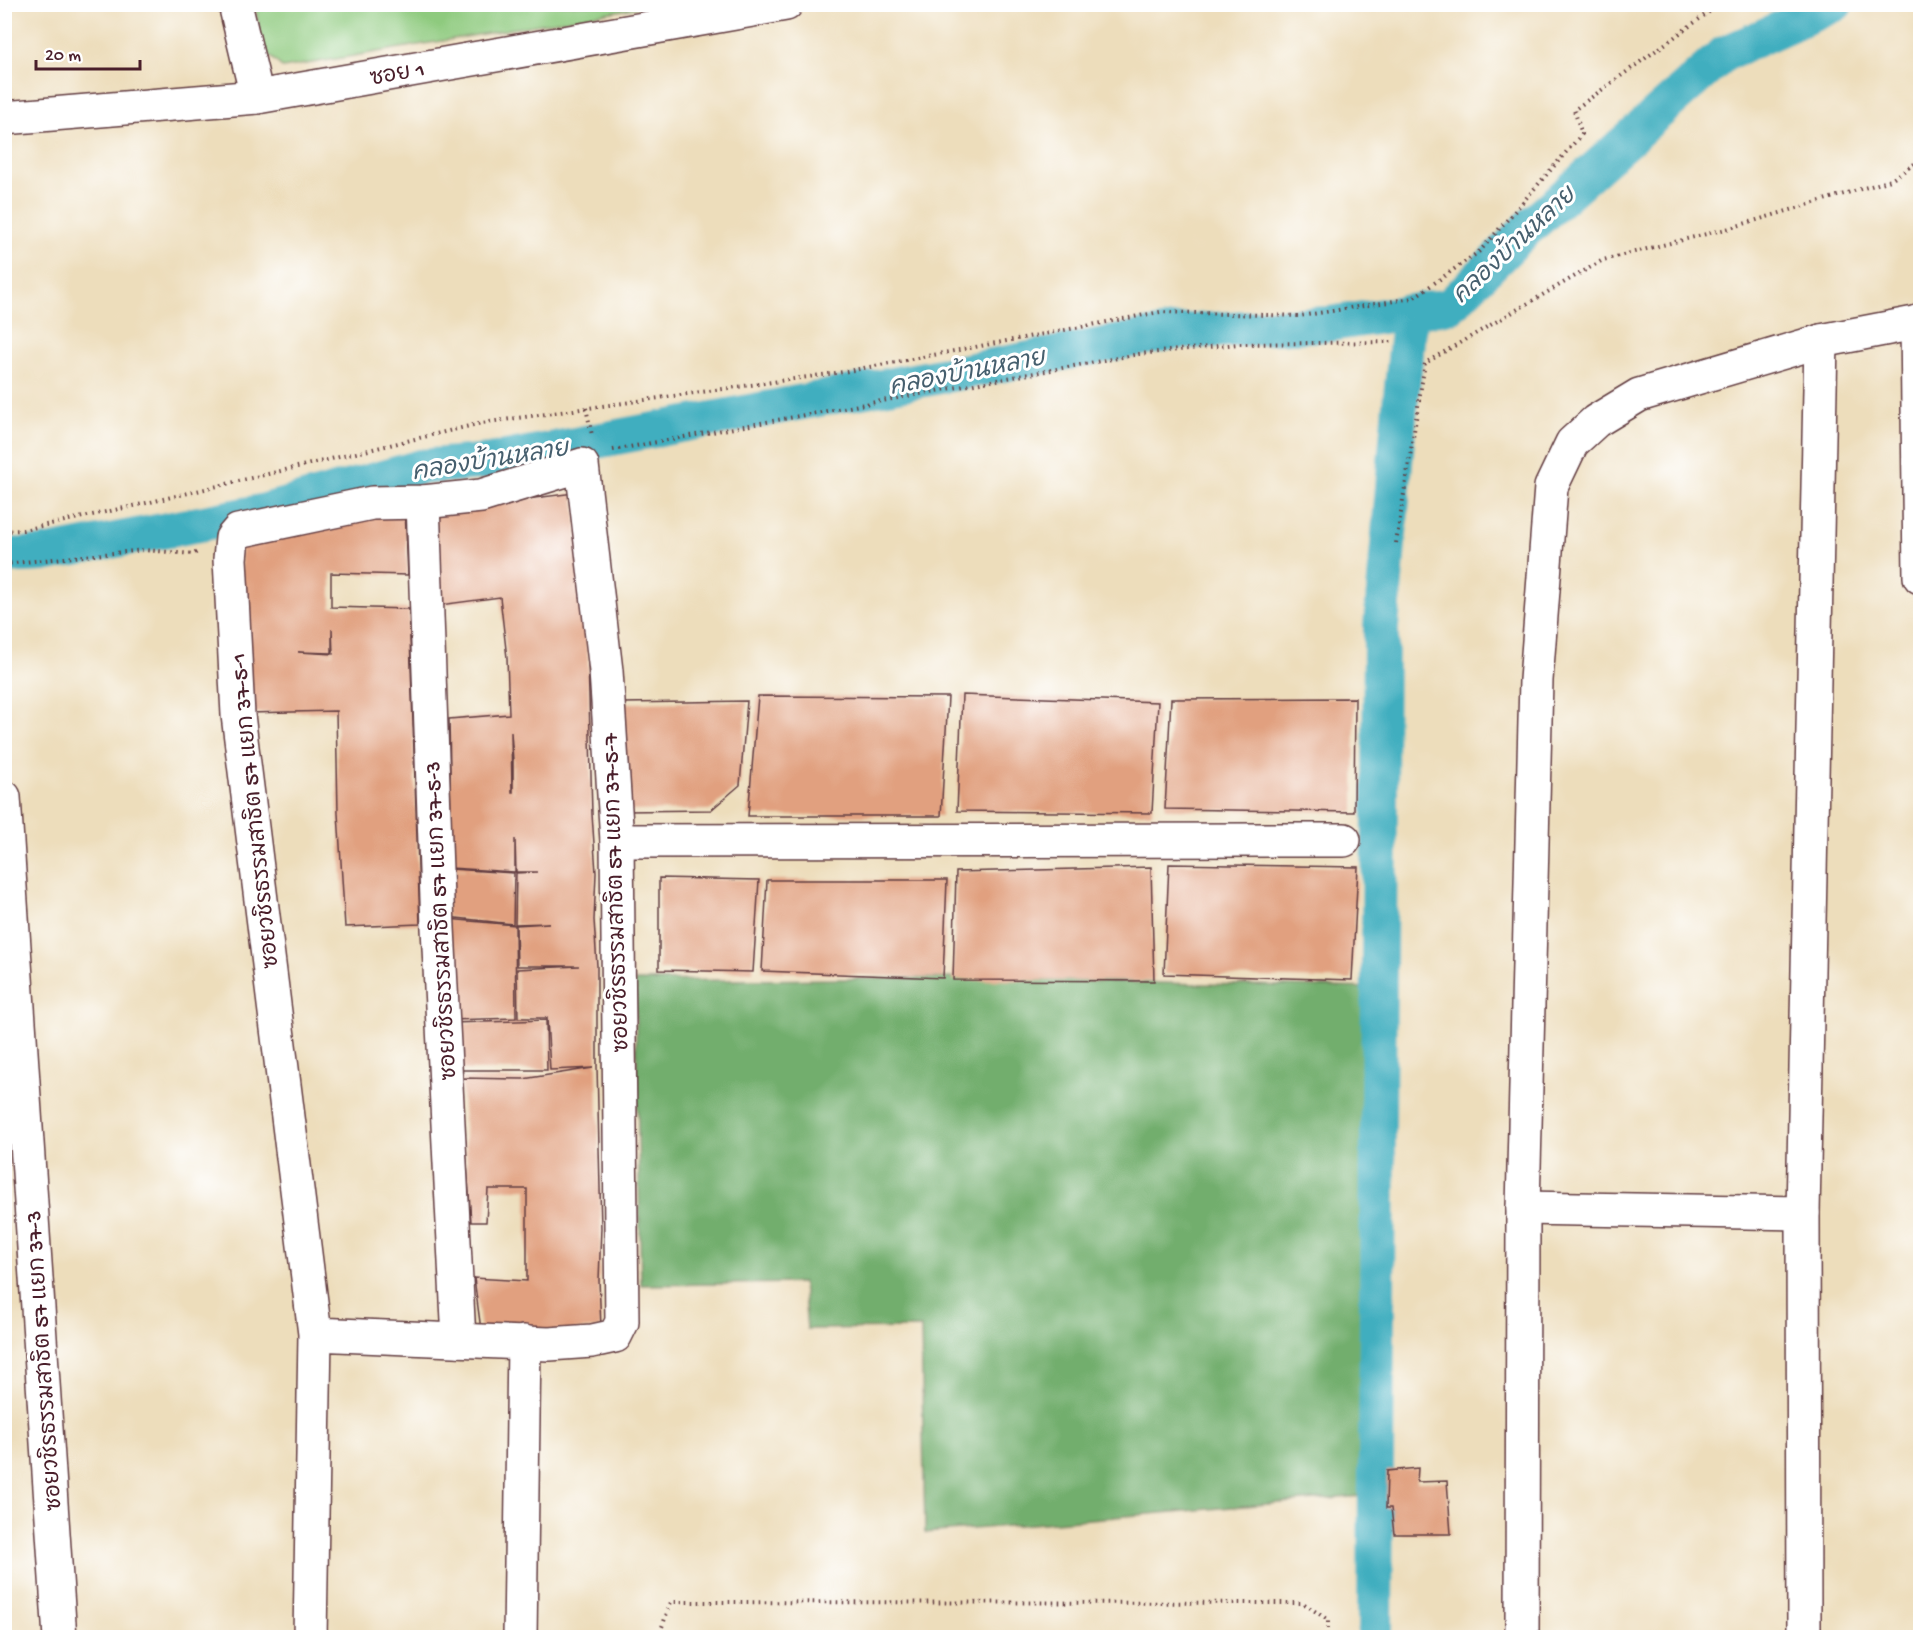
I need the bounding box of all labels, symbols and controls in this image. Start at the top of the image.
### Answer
scale bar [36,33,140,71]
text: 20 m [45,46,81,67]
street label: ซอย 1 [368,58,427,94]
water label: คลองบ้านหลาย [1445,178,1584,311]
water label: คลองบ้านหลาย [887,341,1050,404]
water label: คลองบ้านหลาย [410,432,573,489]
street label: ซอยวชิรธรรมสาธิต 57 แยก 37-5-1 [224,652,286,970]
street label: ซอยวชิรธรรมสาธิต 57 แยก 37-5-7 [595,732,637,1053]
street label: ซอยวชิรธรรมสาธิต 57 แยก 37-5-3 [418,761,464,1081]
street label: ซอยวชิรธรรมสาธิต 57 แยก 37-3 [19,1210,69,1512]

